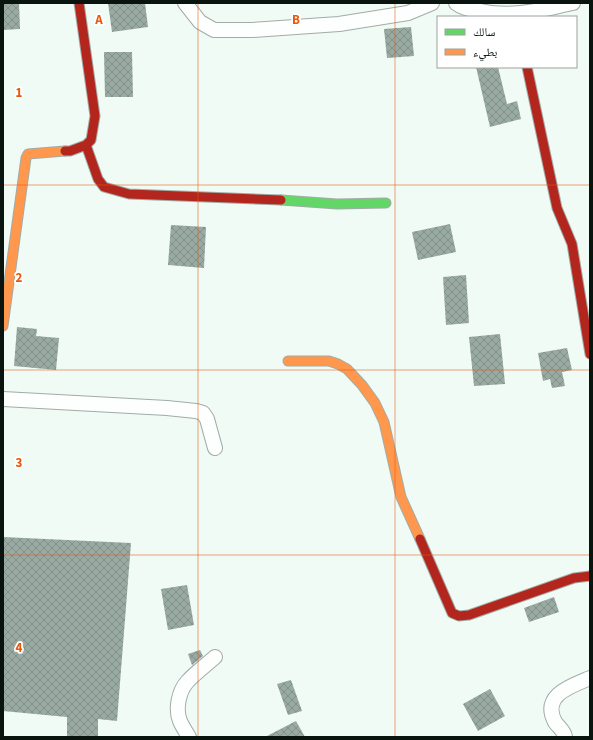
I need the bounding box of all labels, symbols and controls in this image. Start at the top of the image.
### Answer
text: A [94,11,103,29]
text: B [292,11,300,29]
legend [437,16,577,68]
text: سالك [473,24,495,41]
text: بطيء [473,44,497,62]
text: 1 [16,84,23,102]
text: 2 [16,269,23,287]
text: 3 [16,454,23,472]
text: 4 [16,639,23,657]

